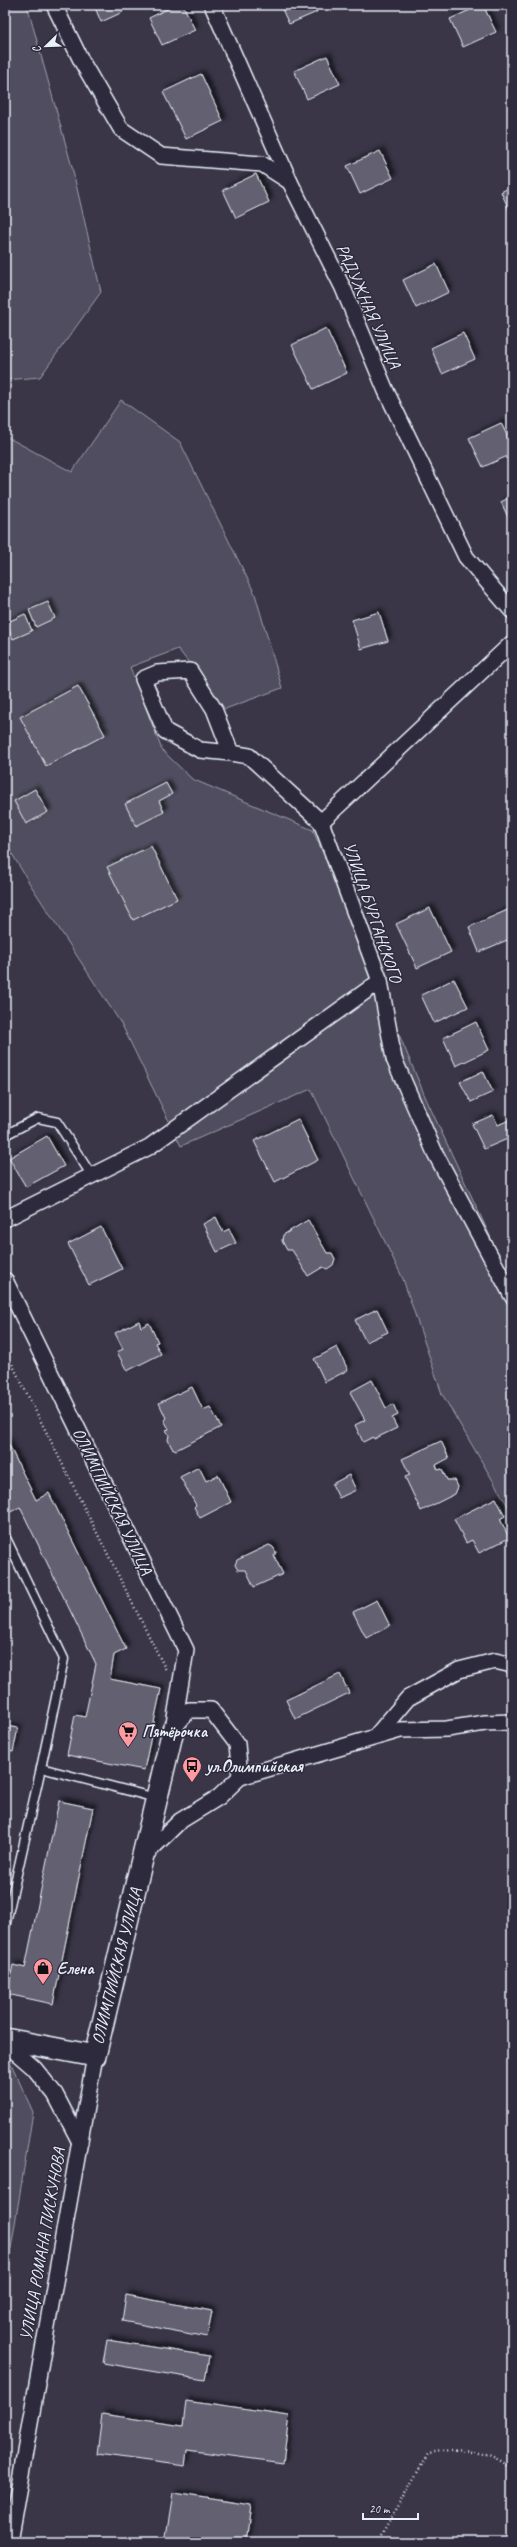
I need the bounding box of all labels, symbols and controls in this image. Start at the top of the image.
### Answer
north arrow [26,26,66,66]
text: С [29,43,44,55]
street label: РАДУЖНАЯ УЛИЦА [332,241,406,373]
street label: УЛИЦА БУРГАНСКОГО [339,839,407,987]
street label: ОЛИМПИЙСКАЯ УЛИЦА [68,1425,157,1578]
supermarket icon: Пятёрочка [117,1720,139,1748]
place label: Пятёрочка [142,1721,209,1742]
bus stop icon: ул.Олимпийская [181,1755,203,1783]
place label: ул.Олимпийская [204,1756,304,1777]
street label: ОЛИМПИЙСКАЯ УЛИЦА [87,1885,146,2047]
shop icon: Елена [32,1957,54,1985]
place label: Елена [57,1958,95,1979]
street label: УЛИЦА РОМАНА ПИСКУНОВА [15,2145,70,2342]
scale bar [363,2495,418,2521]
text: 20 m [369,2501,391,2517]

